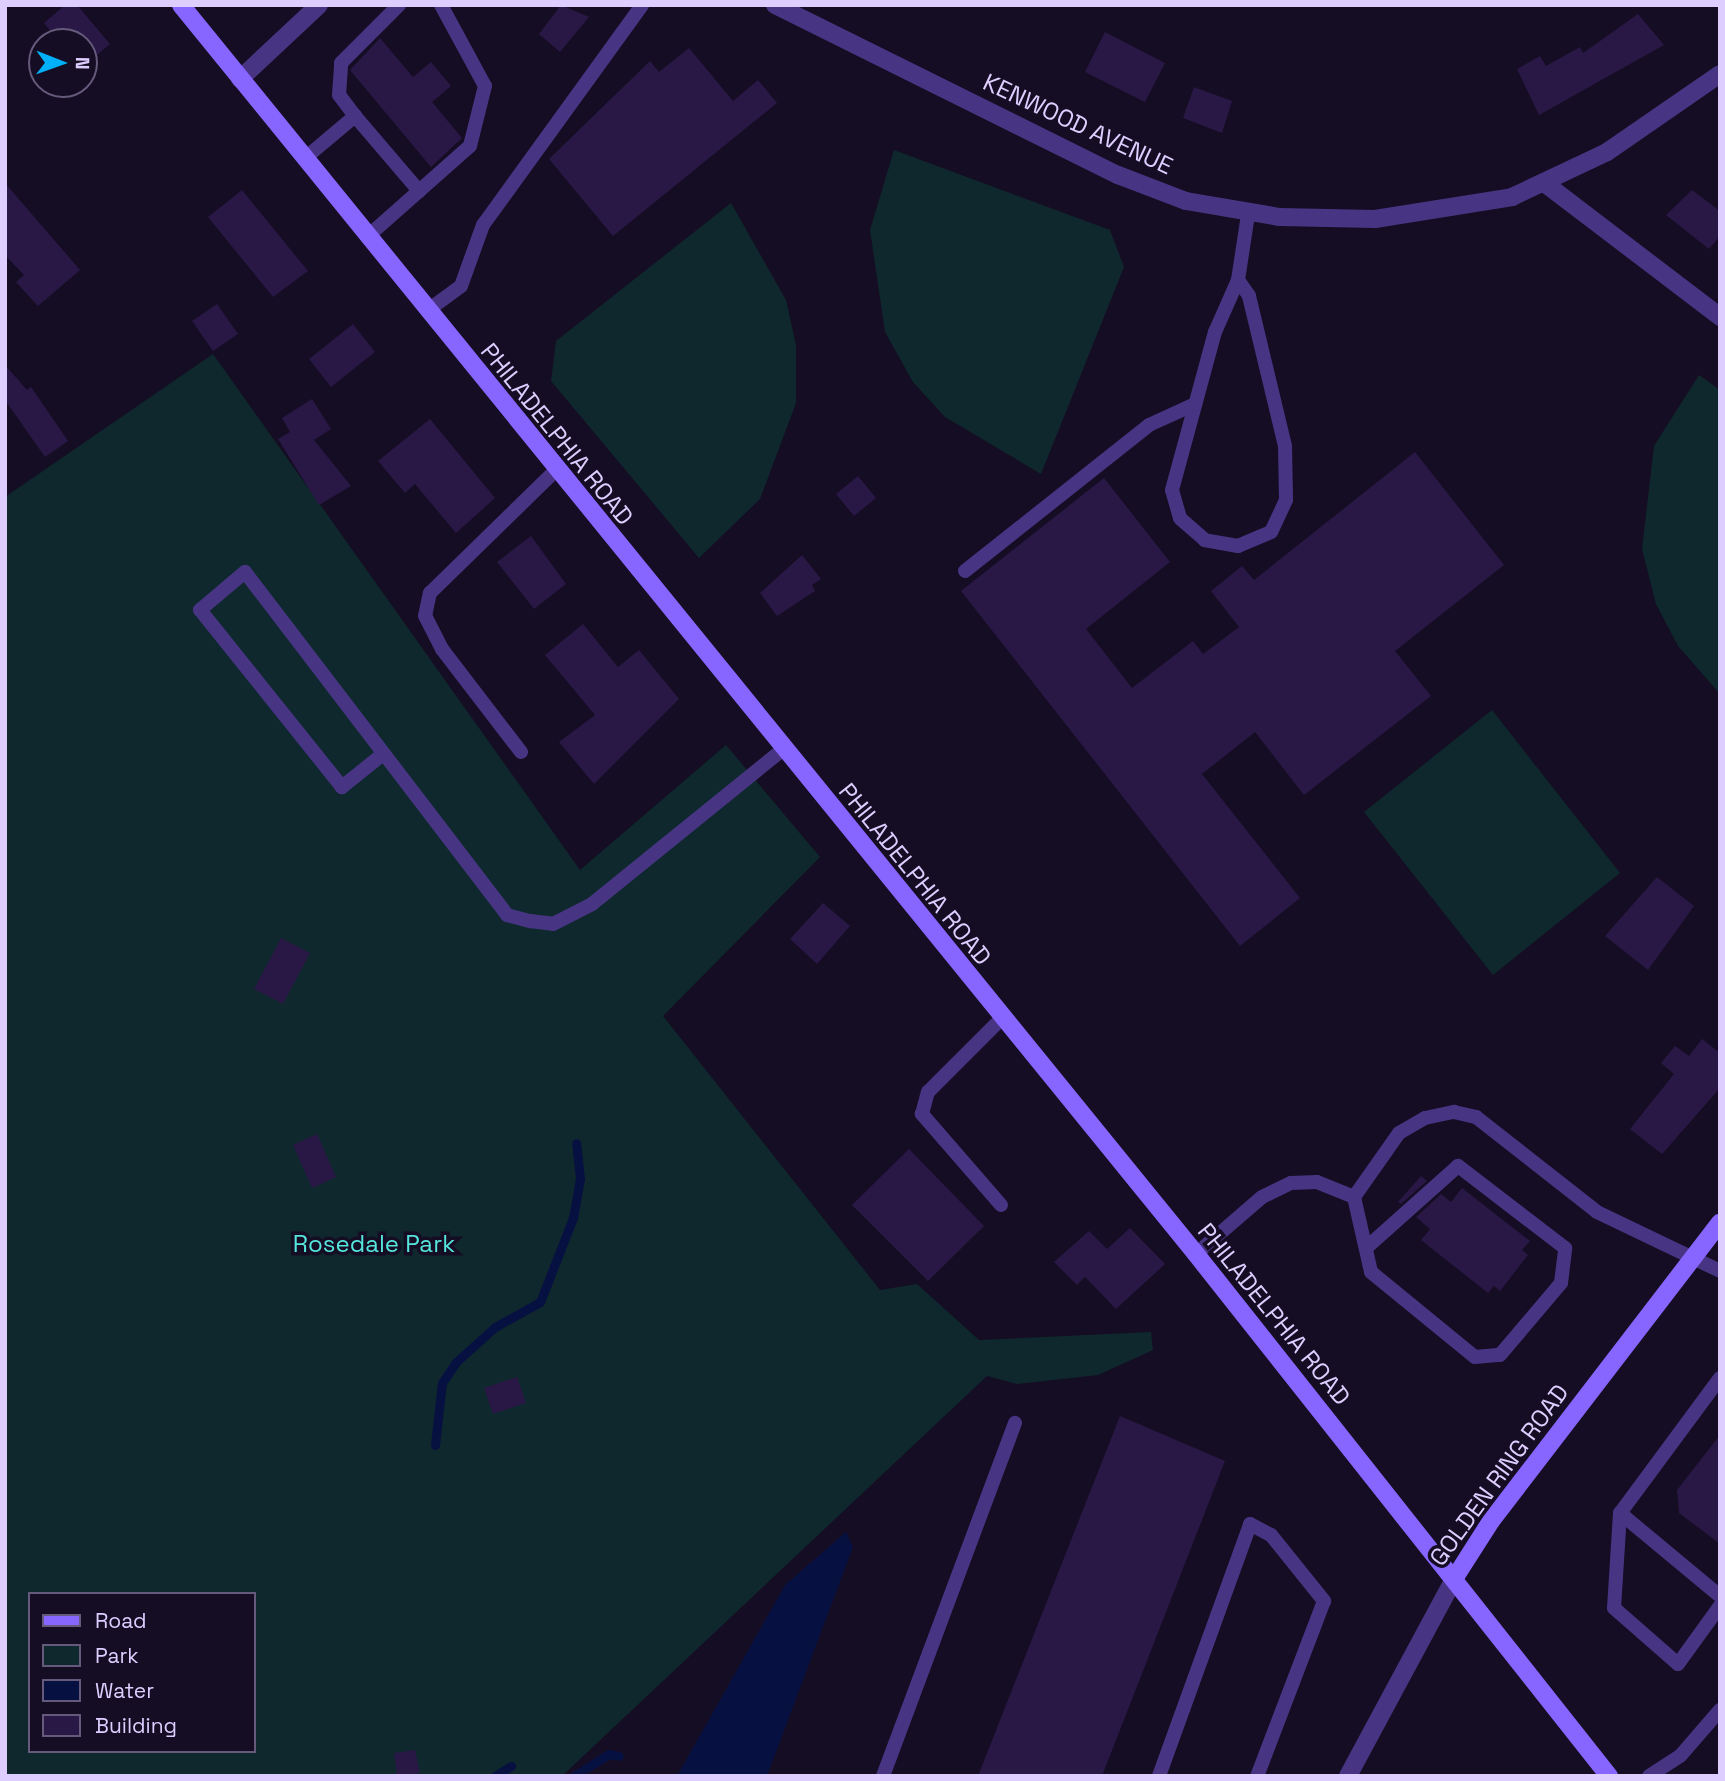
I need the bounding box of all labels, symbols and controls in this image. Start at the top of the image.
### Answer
north arrow [28,28,98,98]
text: N [70,57,95,70]
street label: KENWOOD AVENUE [978,67,1178,181]
street label: PHILADELPHIA ROAD [475,337,639,531]
street label: PHILADELPHIA ROAD [833,777,997,971]
street label: PHILADELPHIA ROAD [1192,1217,1356,1411]
park label: Rosedale Park [293,1230,455,1258]
street label: GOLDEN RING ROAD [1423,1379,1575,1571]
legend [28,1592,256,1753]
text: Road [95,1607,147,1634]
text: Park [95,1642,139,1669]
text: Water [95,1677,154,1704]
text: Building [95,1712,177,1739]

